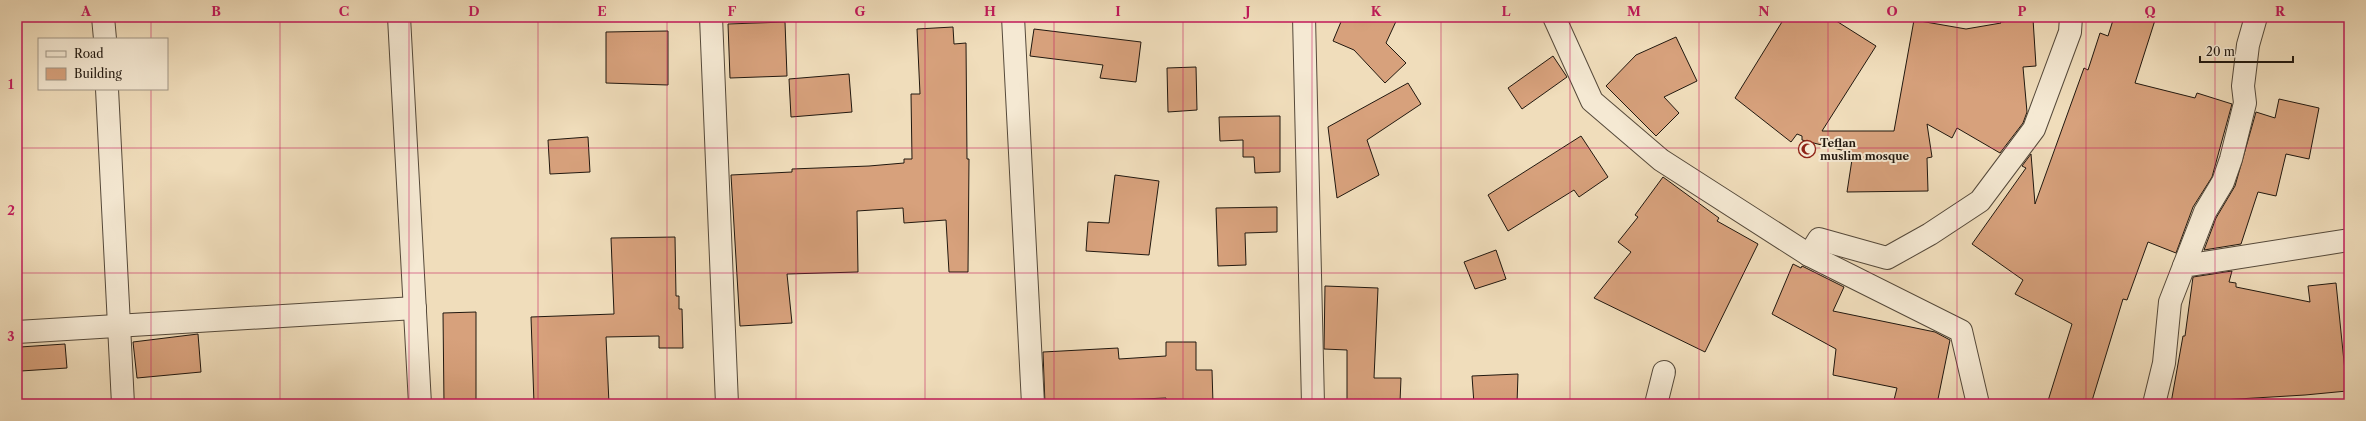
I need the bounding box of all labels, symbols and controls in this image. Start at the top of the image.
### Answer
text: A [80,3,92,19]
text: B [211,3,221,19]
text: C [339,3,349,19]
text: D [468,3,480,19]
text: E [597,3,607,19]
text: F [728,3,737,19]
text: G [854,3,866,19]
text: H [984,3,996,19]
text: I [1115,3,1121,19]
text: J [1243,3,1251,19]
text: K [1371,3,1382,19]
text: L [1502,3,1511,19]
text: M [1627,3,1641,19]
text: N [1758,3,1770,19]
text: O [1886,3,1898,19]
text: P [2018,3,2027,19]
text: Q [2144,3,2156,19]
text: R [2275,3,2286,19]
legend [38,38,168,90]
scale bar [2200,38,2293,64]
text: 20 m [2206,44,2235,59]
text: Road [74,46,104,61]
text: Building [74,66,122,81]
text: 1 [8,76,14,92]
place label: Teflan muslim mosque [1820,136,1909,163]
mosque icon: Teflan muslim mosque [1797,139,1817,159]
text: 2 [7,202,15,218]
text: 3 [7,328,15,344]

